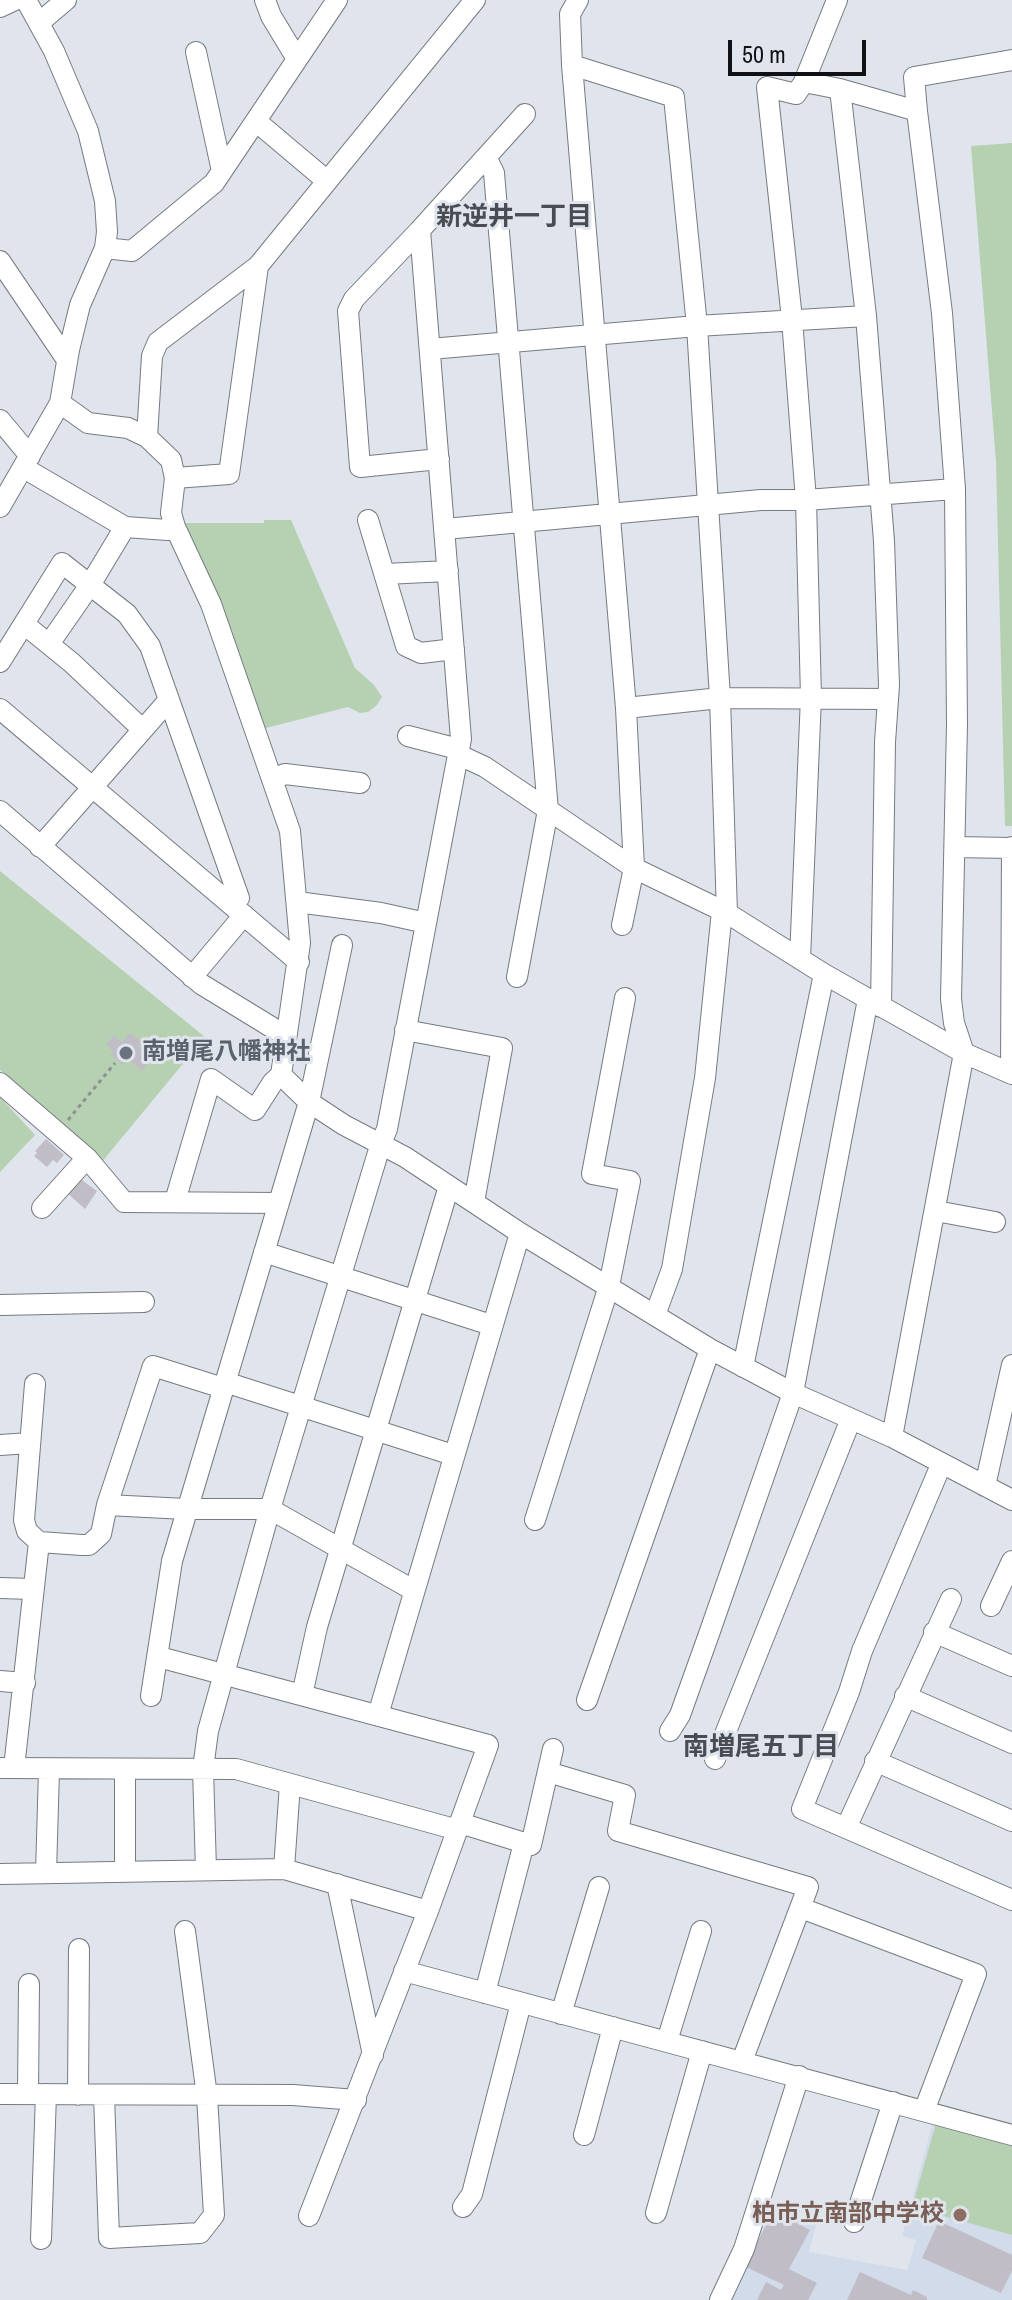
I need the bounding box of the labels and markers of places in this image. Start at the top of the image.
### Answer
place label: 南増尾八幡神社 [142,1039,310,1067]
marker: 南増尾八幡神社 [117,1044,135,1062]
place label: 柏市立南部中学校 [752,2201,944,2229]
marker: 柏市立南部中学校 [951,2206,969,2224]

